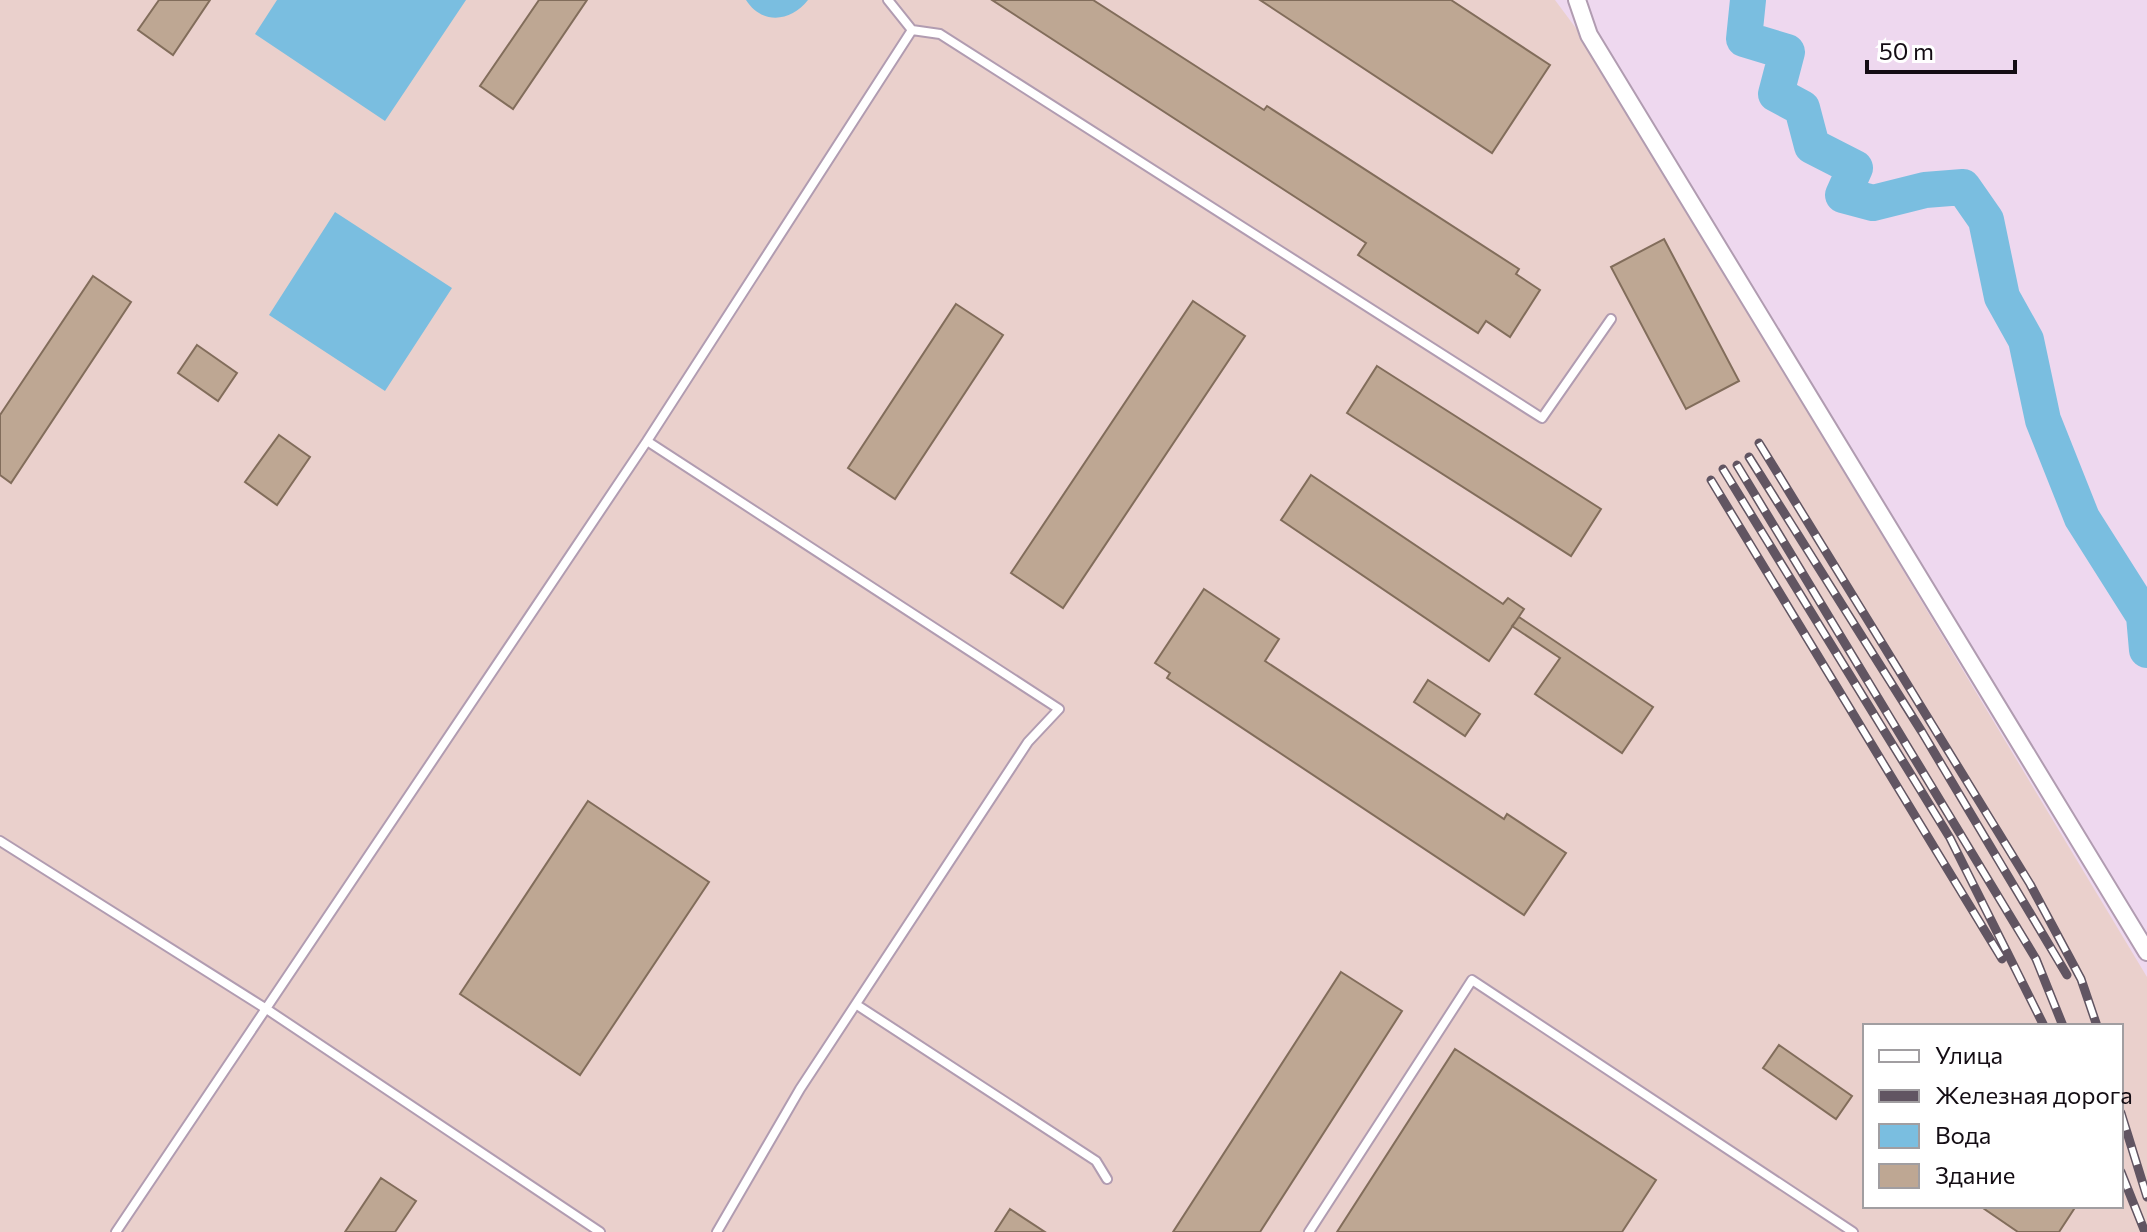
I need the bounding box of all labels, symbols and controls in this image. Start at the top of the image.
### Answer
scale bar [1867,24,2015,74]
text: 50 m [1879,36,1934,65]
legend [1863,1024,2123,1208]
text: Улица [1935,1040,2003,1069]
text: Железная дорога [1935,1080,2133,1109]
text: Вода [1935,1120,1991,1149]
text: Здание [1935,1160,2015,1189]

